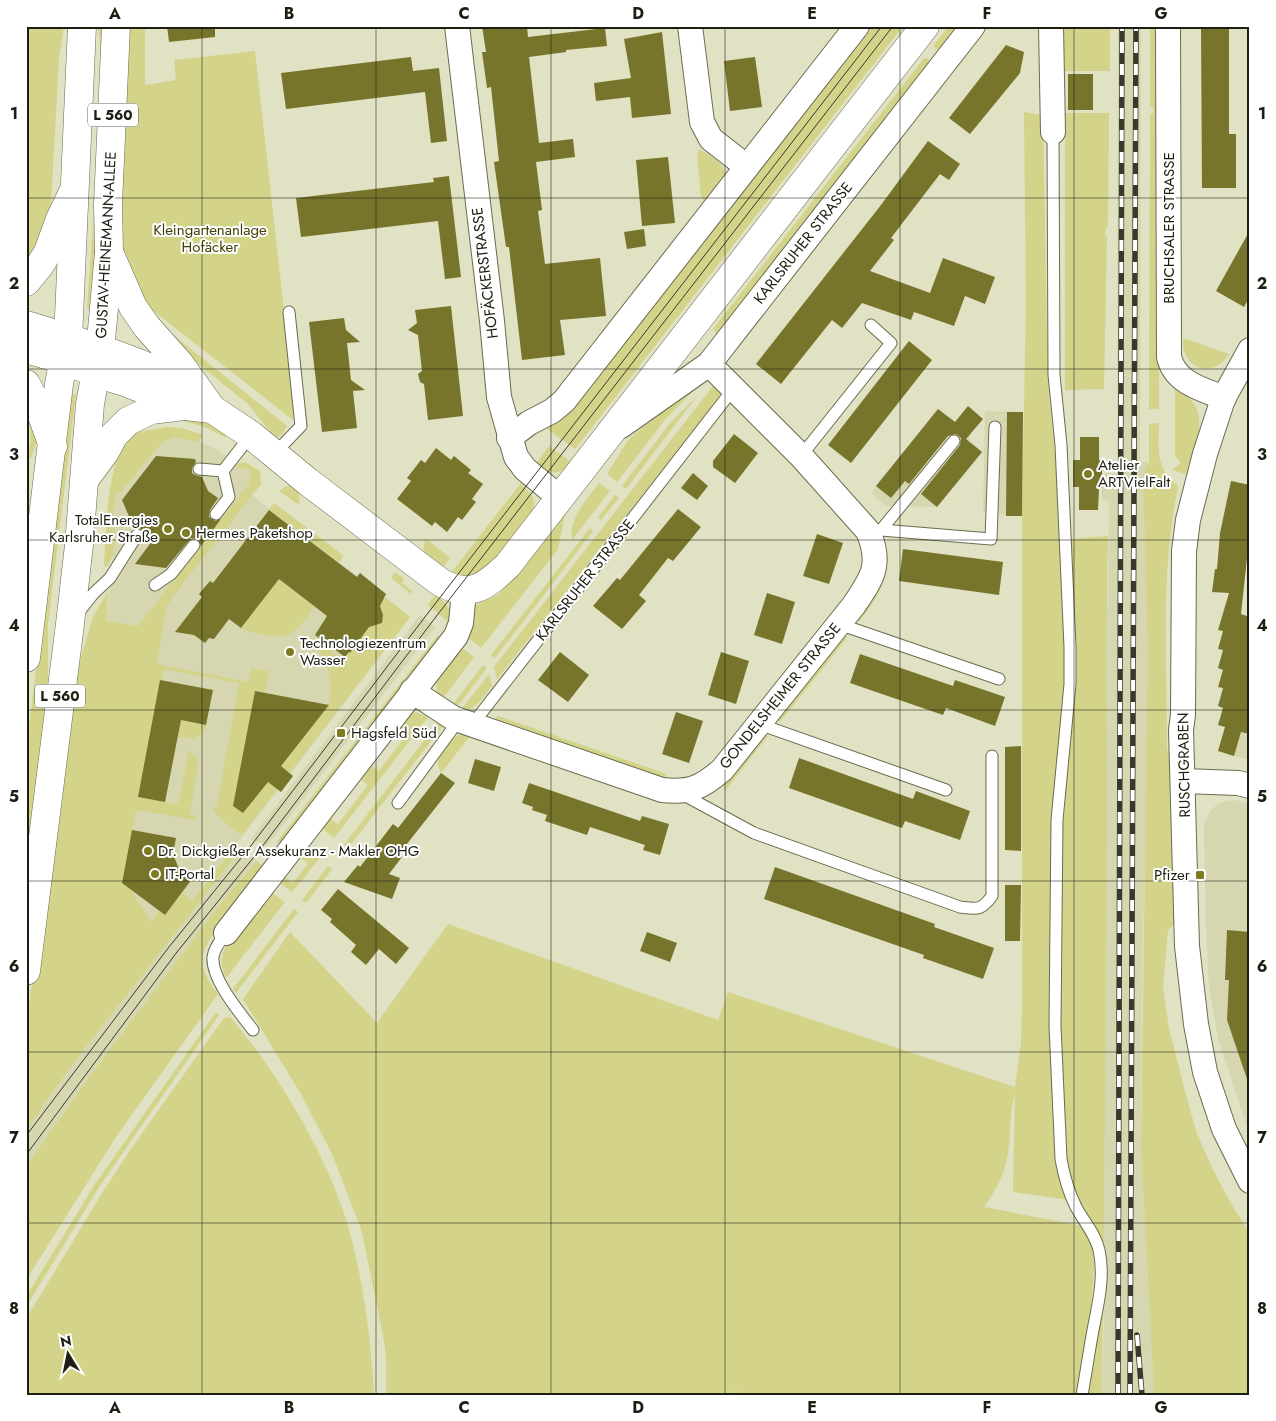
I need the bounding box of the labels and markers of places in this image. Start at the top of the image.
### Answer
place label: Atelier ARTVielFalt [1098,454,1170,493]
marker: Atelier ARTVielFalt [1082,468,1094,480]
place label: TotalEnergies Karlsruher Straße [49,509,158,548]
place label: Hermes Paketshop [196,522,313,544]
marker: TotalEnergies Karlsruher Straße [162,523,174,535]
marker: Hermes Paketshop [180,527,192,539]
place label: Technologiezentrum Wasser [300,632,427,671]
marker: Technologiezentrum Wasser [284,646,296,658]
place label: Hagsfeld Süd [351,722,437,744]
marker: Hagsfeld Süd [335,727,347,739]
place label: Dr. Dickgießer Assekuranz - Makler OHG [158,840,419,862]
marker: Dr. Dickgießer Assekuranz - Makler OHG [142,845,154,857]
place label: IT-Portal [165,863,214,885]
place label: Pfizer [1154,864,1191,886]
marker: IT-Portal [149,868,161,880]
marker: Pfizer [1194,869,1206,881]

